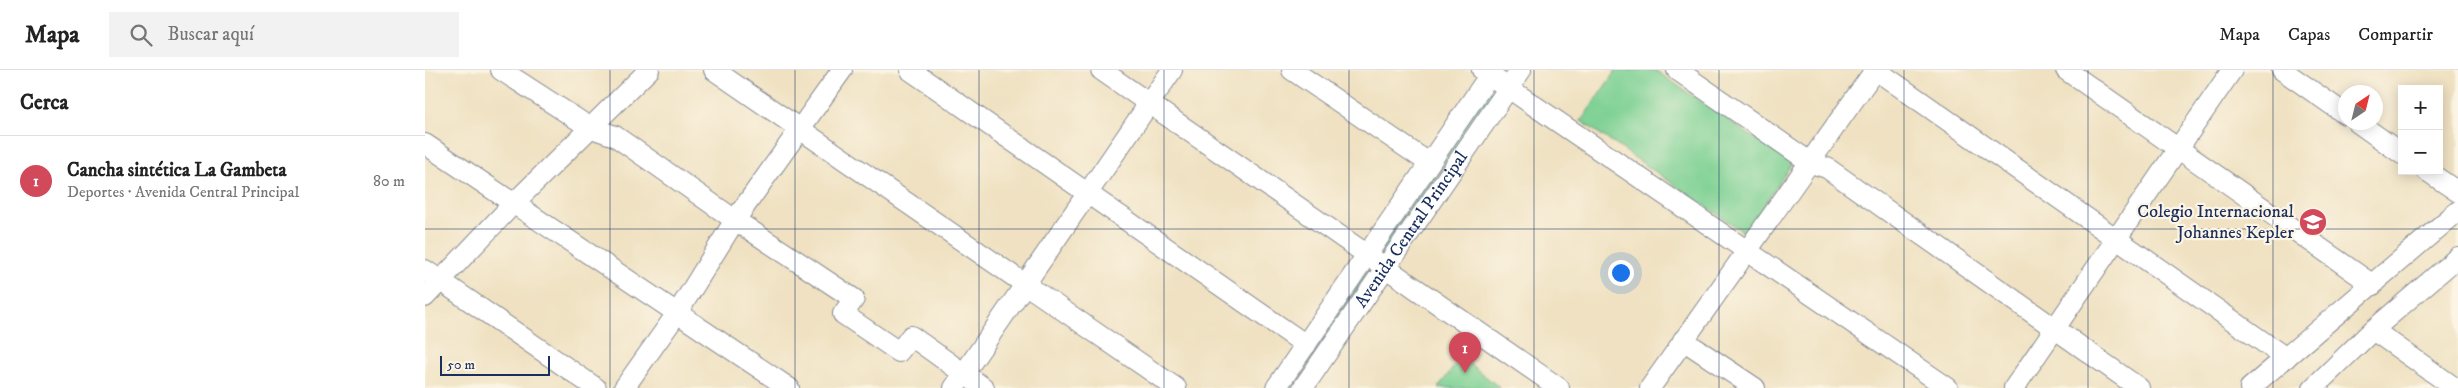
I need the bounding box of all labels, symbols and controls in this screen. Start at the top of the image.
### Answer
search box [109,12,459,57]
text: Mapa [25,20,79,50]
icon: search [127,21,155,49]
text: Buscar aquí [167,23,254,46]
text: Mapa [2219,24,2260,46]
text: Capas [2288,24,2330,46]
text: Compartir [2358,24,2433,46]
north arrow [2338,85,2383,130]
map controls [2398,85,2443,175]
button: + [2398,85,2443,130]
text: Cerca [20,90,68,116]
button: − [2398,130,2443,175]
street label: Avenida Central Principal [1350,147,1473,312]
text: Cancha sintética La Gambeta [67,159,287,182]
text: 1 [33,171,39,191]
text: 80 m [373,171,405,191]
text: Deportes · Avenida Central Principal [67,182,299,202]
place label: Colegio Internacional Johannes Kepler [2137,201,2295,244]
school or university icon: Colegio Internacional Johannes Kepler [2298,207,2328,237]
your location [1608,260,1634,286]
pin: 1 [1449,332,1481,373]
scale bar [440,353,550,376]
text: 50 m [447,356,475,374]

